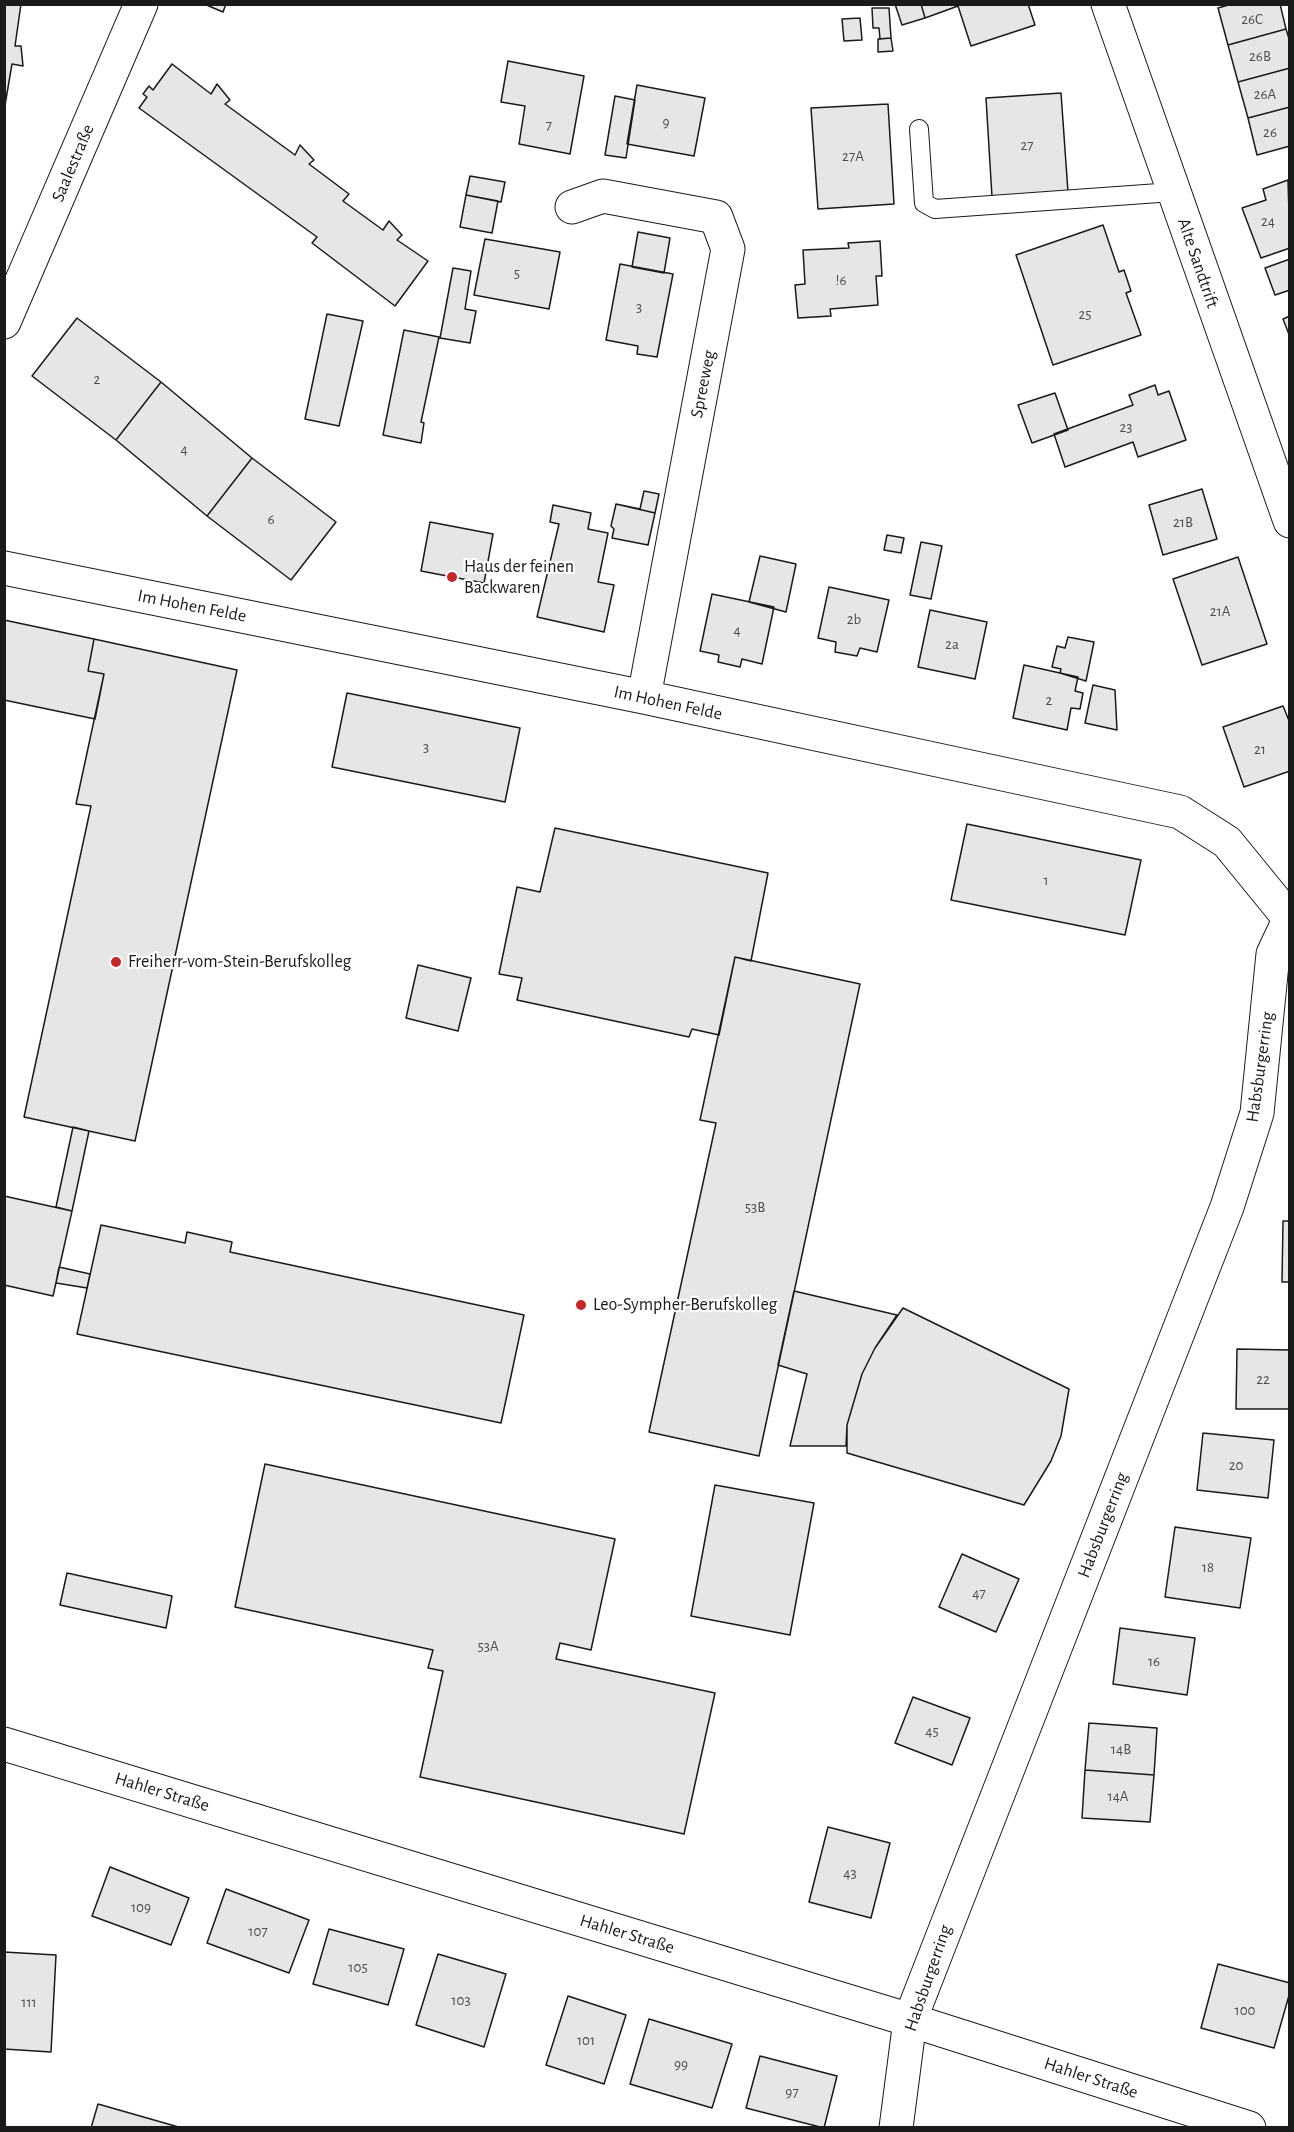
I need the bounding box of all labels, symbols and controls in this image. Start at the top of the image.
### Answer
house number: 26C [1241,10,1263,28]
house number: 26B [1249,47,1271,65]
house number: 26A [1254,85,1276,103]
house number: 9 [662,113,670,131]
house number: 7 [546,116,552,134]
street label: Saalestraße [47,121,99,205]
house number: 26 [1263,123,1277,141]
house number: 27 [1020,136,1034,154]
house number: 27A [842,147,864,165]
house number: 24 [1261,212,1275,230]
street label: Alte Sandtrift [1173,215,1223,311]
house number: 5 [514,264,520,282]
house number: !6 [836,271,846,289]
house number: 3 [636,298,642,316]
house number: 25 [1078,305,1092,323]
street label: Spreeweg [686,348,720,420]
house number: 2 [94,370,100,388]
house number: 23 [1119,418,1133,436]
house number: 4 [180,440,188,458]
house number: 6 [267,510,275,528]
house number: 21B [1173,513,1193,531]
place label: Haus der feinen Backwaren [464,556,574,598]
marker: Haus der feinen Backwaren [445,570,459,584]
street label: Im Hohen Felde [136,585,248,627]
house number: 21A [1210,602,1230,620]
house number: 2b [847,610,861,628]
house number: 4 [733,621,741,639]
house number: 2a [945,635,959,653]
street label: Im Hohen Felde [612,681,724,725]
house number: 2 [1046,691,1052,709]
house number: 3 [423,738,429,756]
house number: 21 [1254,740,1266,758]
house number: 1 [1043,871,1049,889]
place label: Freiherr-vom-Stein-Berufskolleg [128,951,351,973]
marker: Freiherr-vom-Stein-Berufskolleg [109,955,123,969]
street label: Habsburgerring [1242,1010,1278,1124]
house number: 53B [745,1198,765,1216]
place label: Leo-Sympher-Berufskolleg [593,1294,777,1316]
marker: Leo-Sympher-Berufskolleg [574,1298,588,1312]
house number: 22 [1256,1370,1270,1388]
house number: 20 [1229,1456,1243,1474]
street label: Habsburgerring [1073,1469,1133,1581]
house number: 18 [1202,1558,1214,1576]
house number: 47 [972,1584,986,1602]
house number: 53A [477,1637,499,1655]
house number: 16 [1148,1652,1160,1670]
house number: 45 [925,1722,939,1740]
house number: 14B [1111,1740,1131,1758]
street label: Hahler Straße [112,1767,212,1817]
house number: 14A [1107,1787,1129,1805]
house number: 43 [843,1864,857,1882]
house number: 109 [131,1898,151,1916]
street label: Hahler Straße [577,1909,677,1959]
house number: 107 [248,1922,268,1940]
street label: Habsburgerring [900,1922,956,2034]
house number: 105 [348,1958,368,1976]
house number: 103 [451,1991,471,2009]
house number: 111 [21,1993,37,2011]
house number: 100 [1235,2001,1255,2019]
house number: 101 [577,2031,595,2049]
street label: Hahler Straße [1041,2053,1141,2103]
house number: 99 [674,2055,688,2073]
house number: 97 [785,2083,799,2101]

